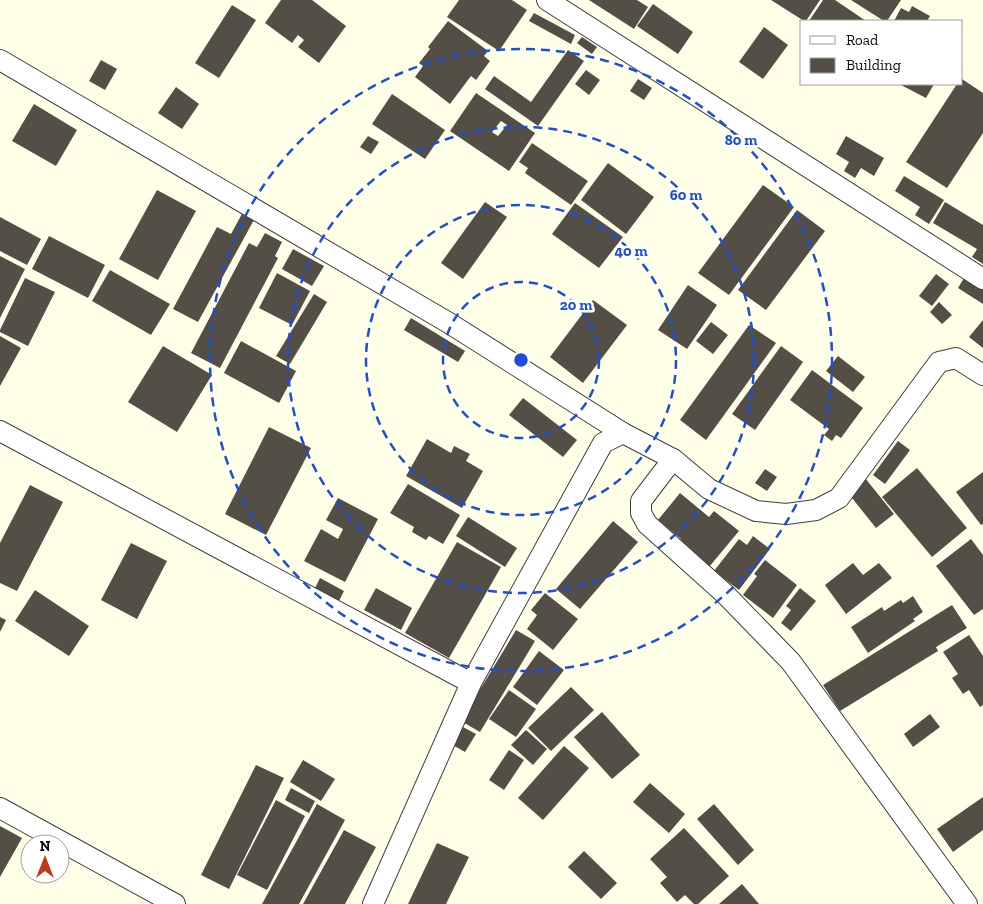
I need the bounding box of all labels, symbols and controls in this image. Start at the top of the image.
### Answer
legend [800,20,963,85]
text: Road [846,31,879,49]
text: Building [846,56,901,74]
text: 80 m [725,131,757,149]
text: 60 m [670,186,702,204]
text: 40 m [614,242,648,260]
text: 20 m [560,296,592,314]
centre of rings [512,351,530,369]
north arrow [20,834,70,884]
text: N [40,838,51,855]

